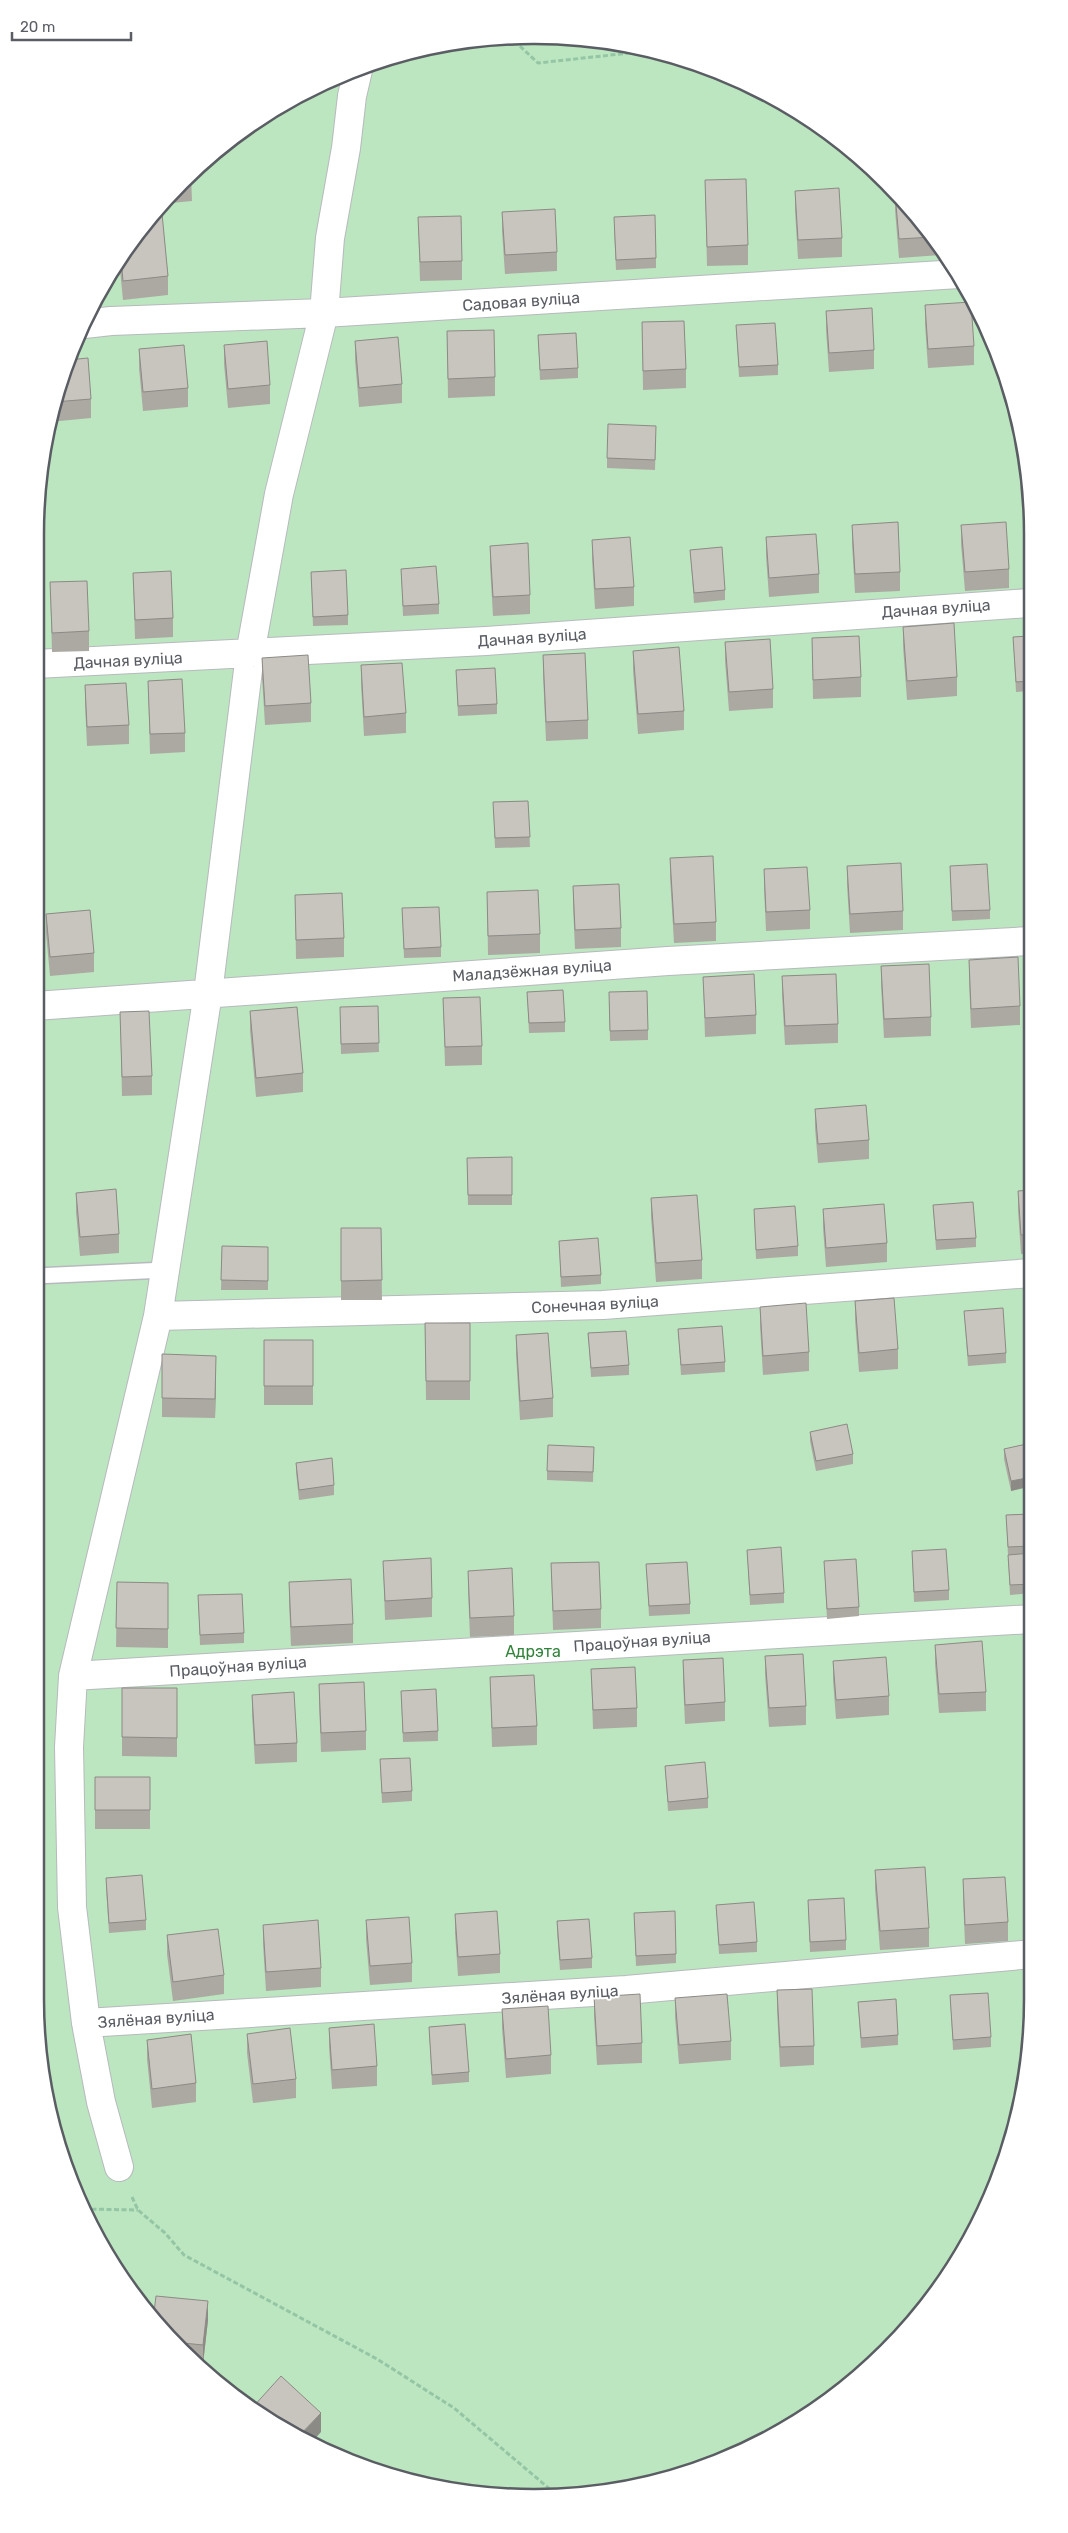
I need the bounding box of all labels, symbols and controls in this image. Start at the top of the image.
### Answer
scale bar [12,10,131,42]
text: 20 m [20,18,55,36]
street label: Садовая вуліца [462,288,580,315]
street label: Дачная вуліца [881,595,991,622]
street label: Дачная вуліца [477,624,587,651]
street label: Дачная вуліца [73,648,183,673]
street label: Маладзёжная вуліца [452,955,612,986]
street label: Сонечная вуліца [531,1292,659,1317]
street label: Працоўная вуліца [573,1627,711,1656]
park label: Адрэта [505,1642,561,1661]
street label: Працоўная вуліца [169,1652,307,1681]
street label: Зялёная вуліца [501,1981,619,2008]
street label: Зялёная вуліца [97,2005,215,2032]

